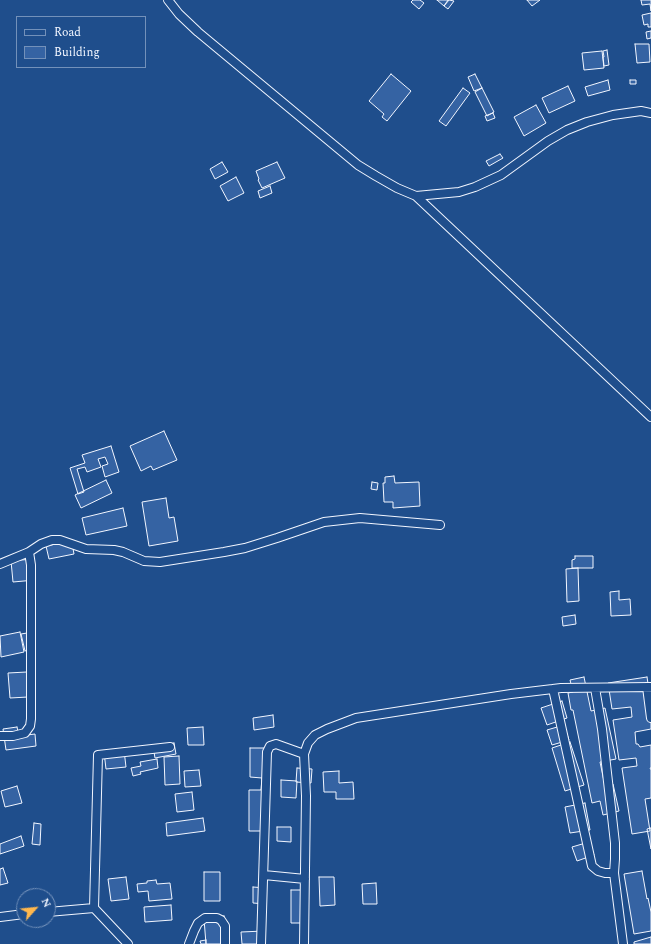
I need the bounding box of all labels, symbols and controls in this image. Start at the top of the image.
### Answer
legend [16,16,146,68]
text: Road [54,23,81,42]
text: Building [54,43,100,62]
north arrow [16,888,56,928]
text: N [37,895,56,911]

